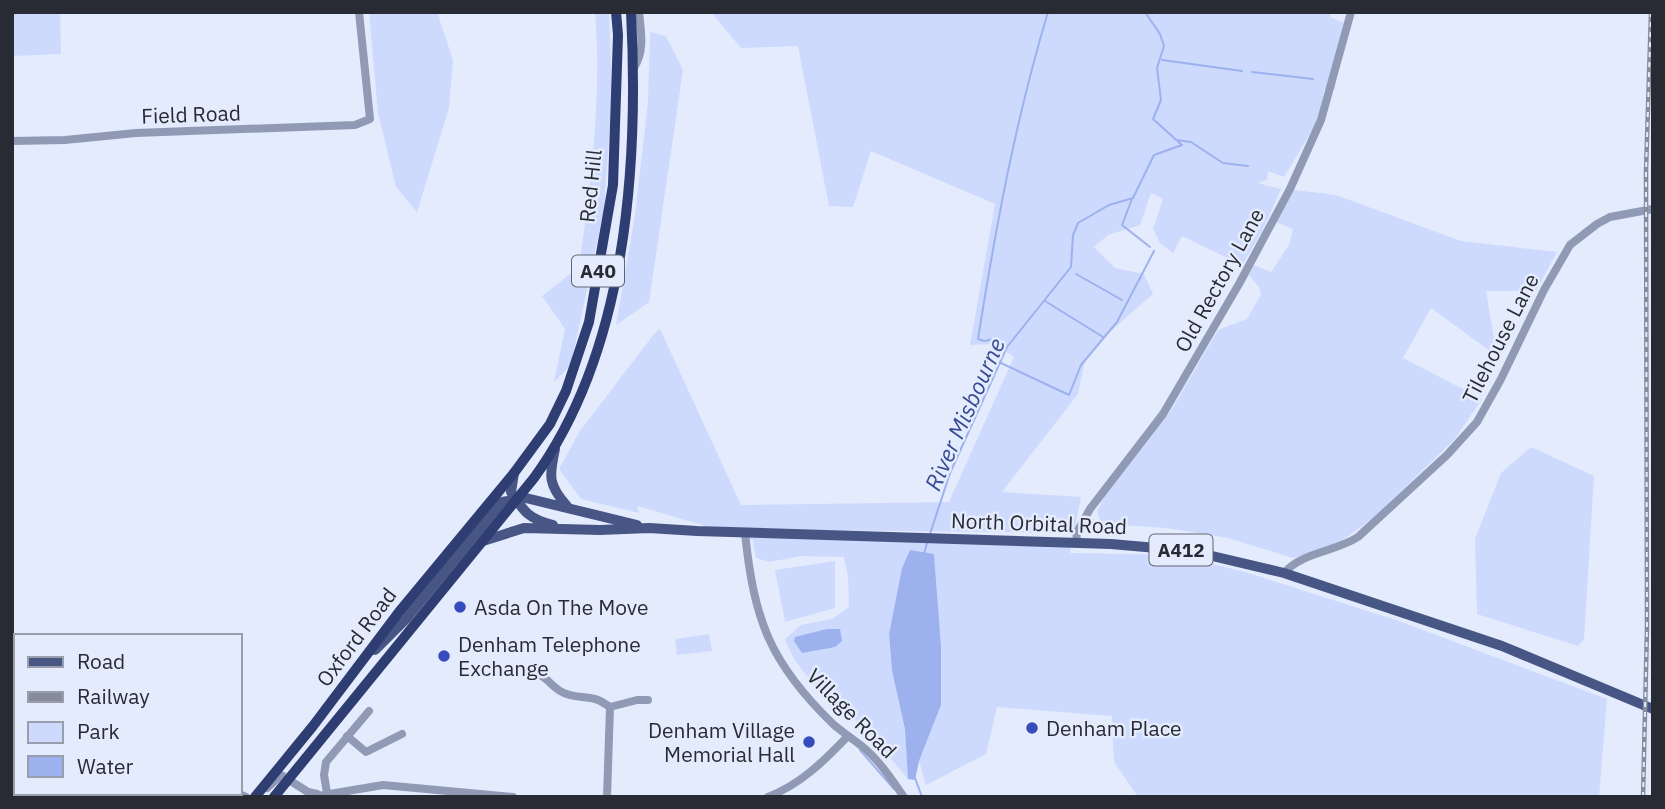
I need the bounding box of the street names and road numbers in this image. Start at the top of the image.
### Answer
street label: Field Road [141,98,241,130]
street label: Red Hill [572,148,608,224]
street label: Old Rectory Lane [1168,203,1270,357]
road number: A40 [572,256,624,286]
street label: Tilehouse Lane [1455,268,1545,408]
street label: North Orbital Road [950,506,1128,540]
road number: A412 [1150,534,1212,566]
street label: Oxford Road [310,582,402,692]
street label: Village Road [801,662,903,764]

